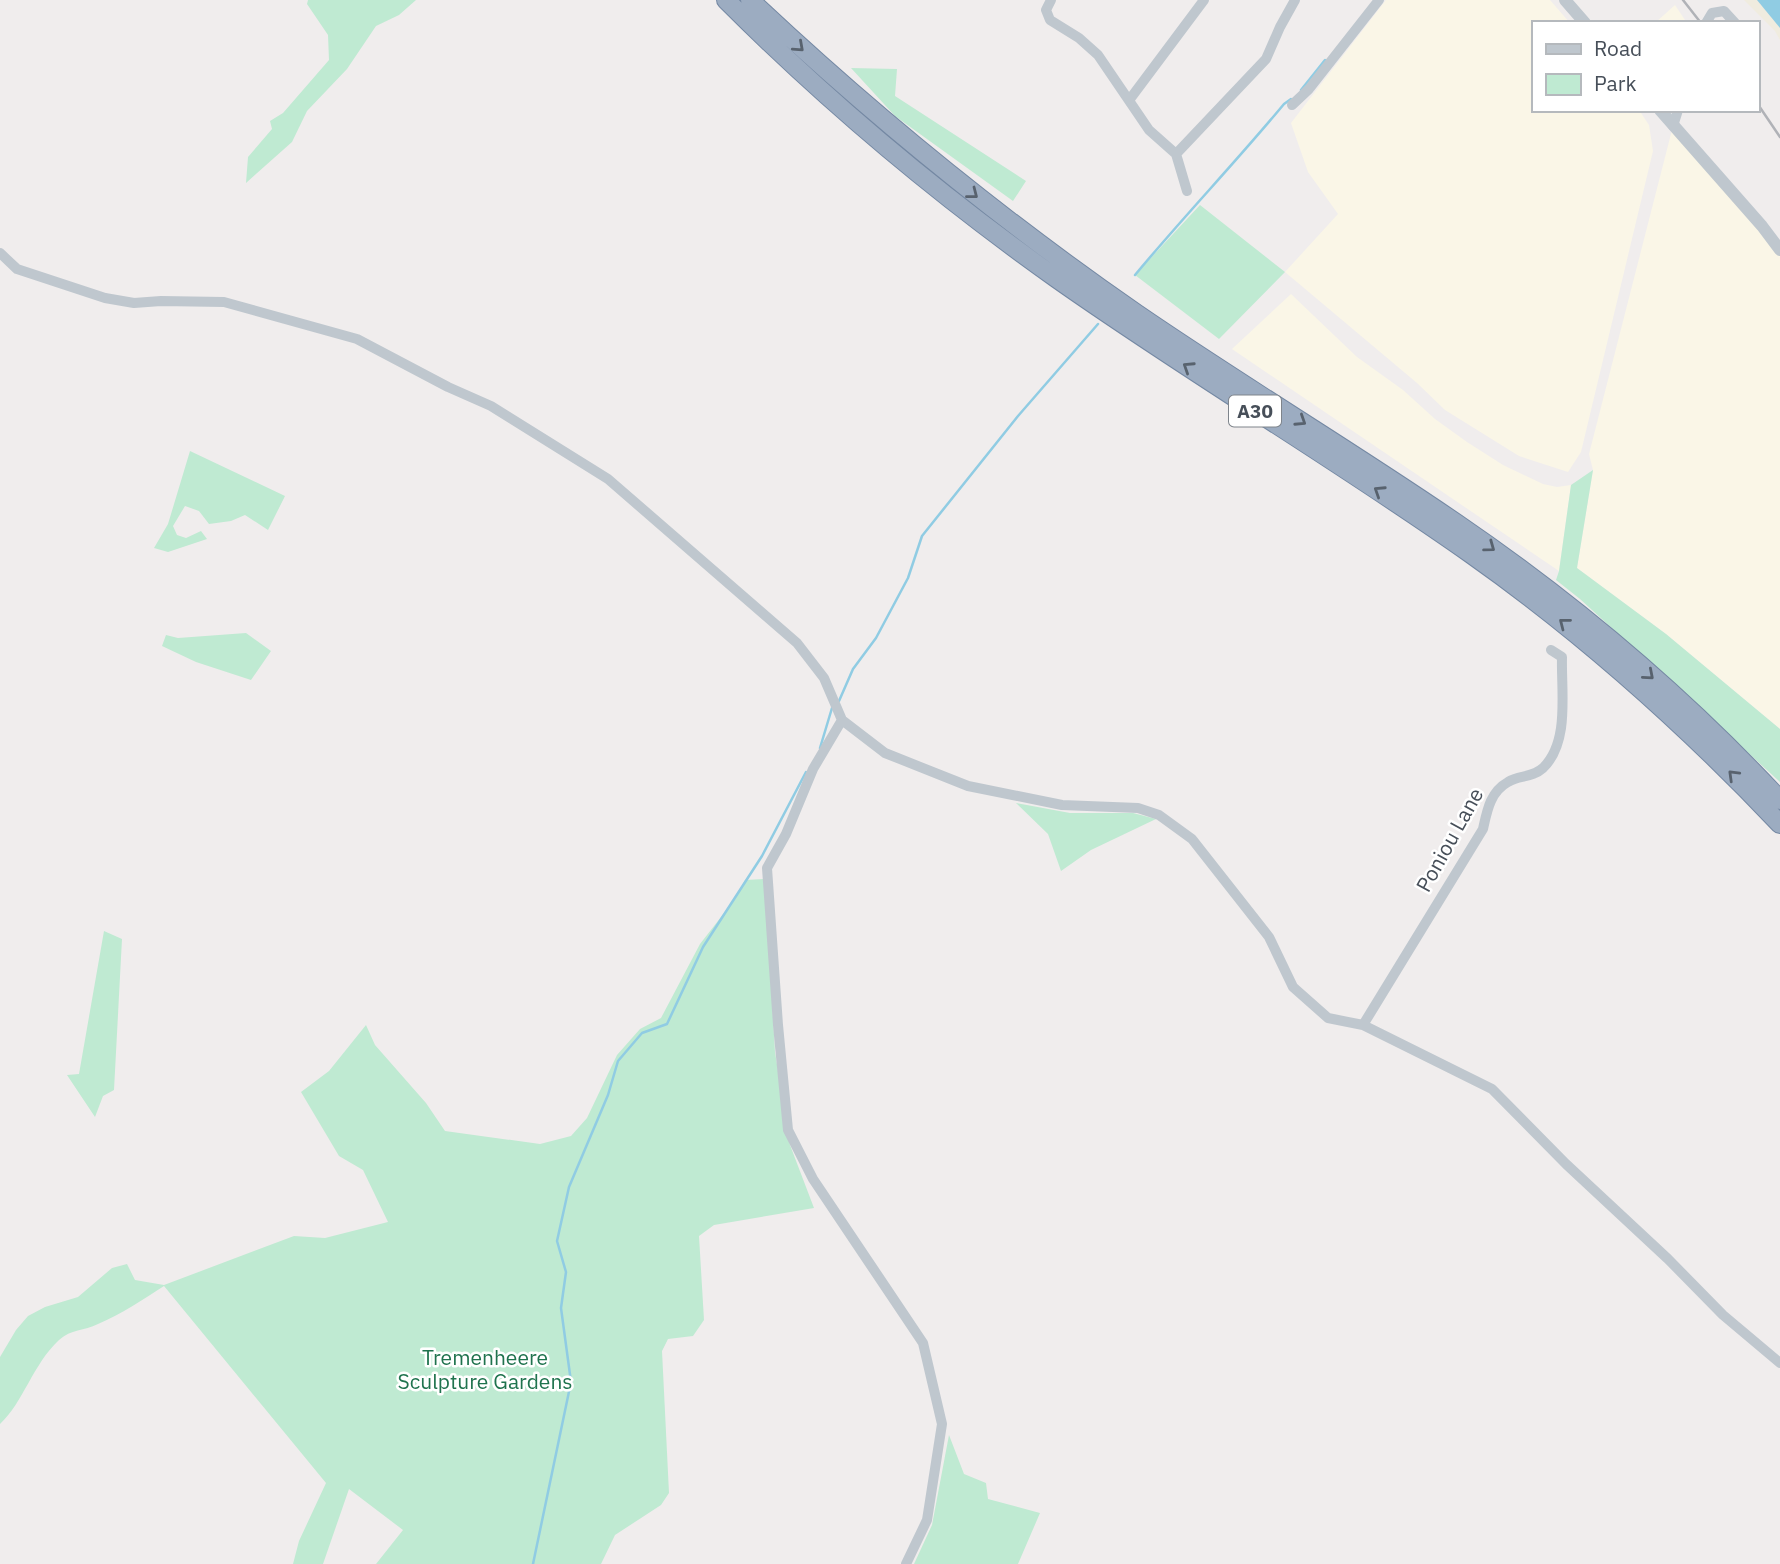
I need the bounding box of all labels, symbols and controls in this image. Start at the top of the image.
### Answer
legend [1532,21,1759,112]
text: Road [1594,34,1642,62]
one-way arrow [791,38,804,51]
text: Park [1594,69,1637,97]
one-way arrow [965,185,978,198]
one-way arrow [1183,363,1196,375]
road number: A30 [1229,396,1281,426]
one-way arrow [1293,412,1306,425]
one-way arrow [1373,486,1386,499]
one-way arrow [1482,539,1495,551]
one-way arrow [1559,619,1571,632]
one-way arrow [1641,667,1654,679]
one-way arrow [1728,771,1741,784]
street label: Poniou Lane [1409,782,1489,897]
park label: Tremenheere Sculpture Gardens [397,1343,573,1395]

